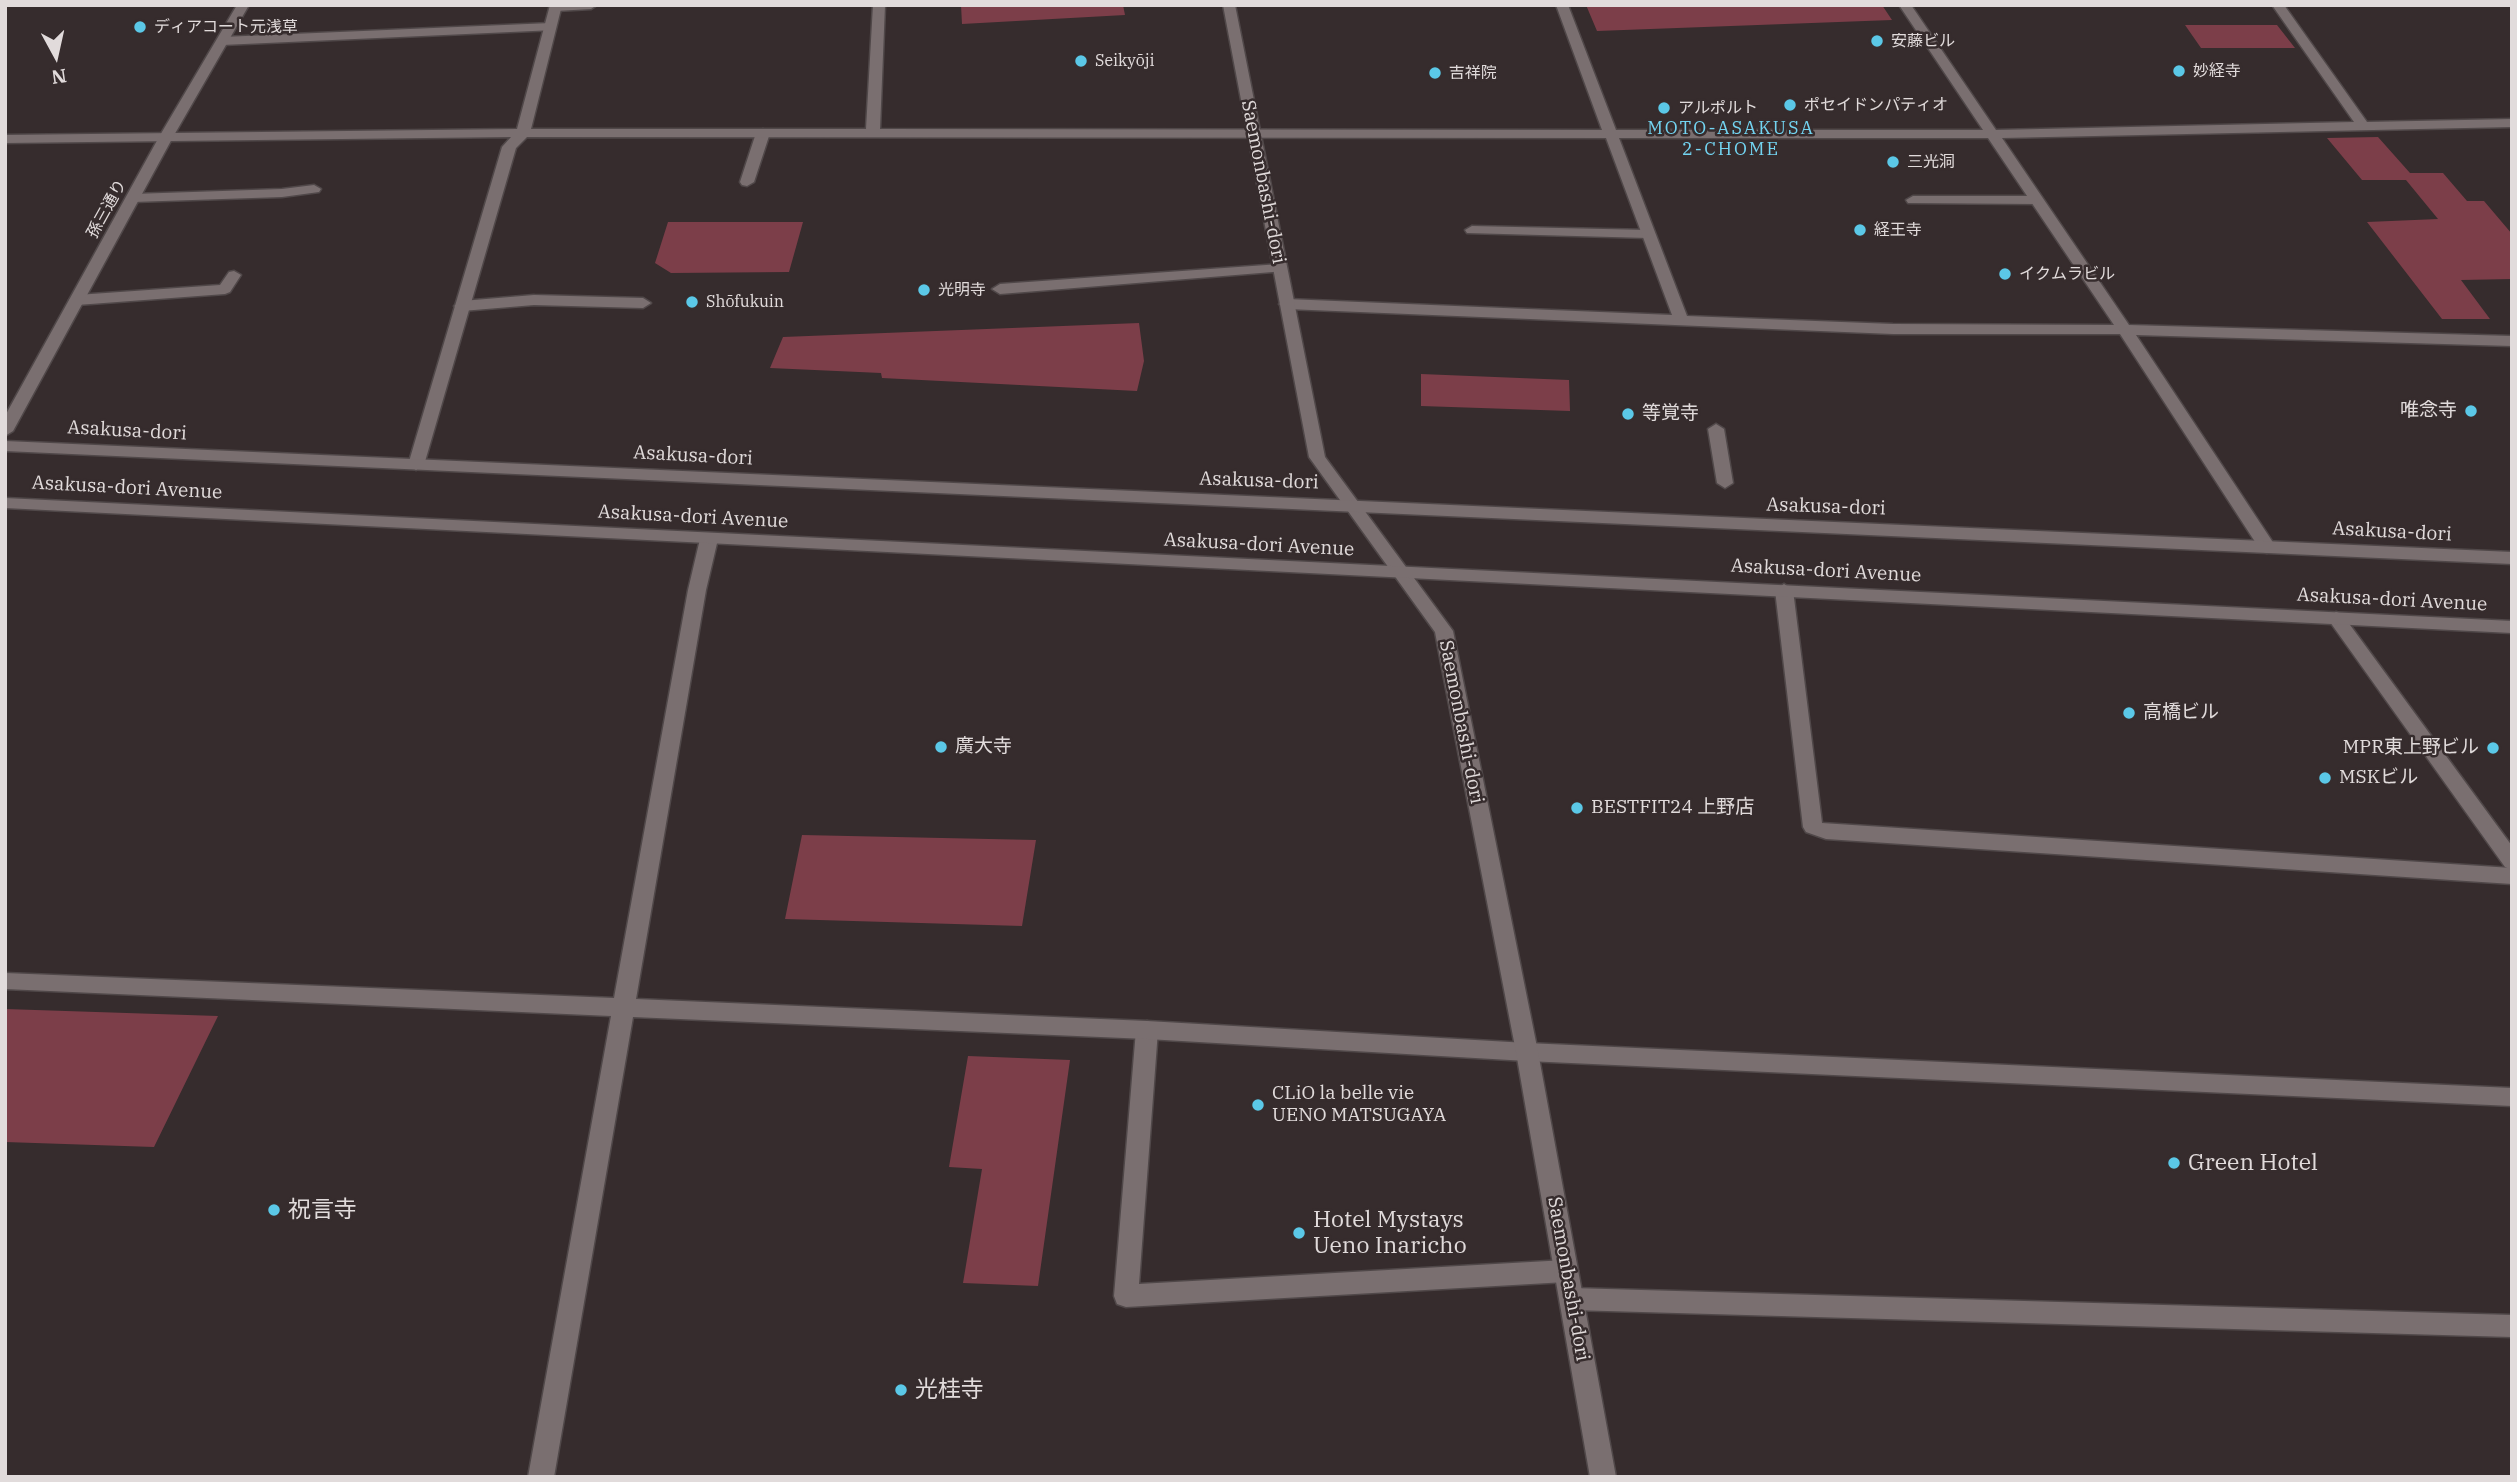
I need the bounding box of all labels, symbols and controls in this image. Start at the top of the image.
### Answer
place label: ディアコート元浅草 [154,17,298,37]
marker: ディアコート元浅草 [132,19,148,35]
north arrow [21,21,91,91]
place label: 安藤ビル [1891,31,1955,51]
marker: 安藤ビル [1869,33,1885,49]
place label: Seikyōji [1095,51,1155,71]
marker: Seikyōji [1073,53,1089,69]
place label: 妙経寺 [2193,61,2241,81]
place label: 吉祥院 [1449,63,1497,83]
marker: 妙経寺 [2171,63,2187,79]
text: N [50,64,68,90]
marker: 吉祥院 [1427,65,1443,81]
place label: ポセイドンパティオ [1804,95,1948,115]
marker: ポセイドンパティオ [1782,97,1798,113]
street label: Saemonbashi-dori [1236,98,1290,266]
place label: アルポルト [1678,98,1758,118]
marker: アルポルト [1656,100,1672,116]
district label: MOTO-ASAKUSA 2-CHOME [1649,118,1813,160]
place label: 三光洞 [1907,152,1955,172]
marker: 三光洞 [1885,154,1901,170]
street label: 孫三通り [83,176,131,242]
place label: 経王寺 [1874,220,1922,240]
marker: 経王寺 [1852,222,1868,238]
place label: イクムラビル [2019,264,2115,284]
marker: イクムラビル [1997,266,2013,282]
place label: 光明寺 [938,280,986,300]
marker: 光明寺 [916,282,932,298]
place label: Shōfukuin [706,292,784,312]
marker: Shōfukuin [684,294,700,310]
place label: 唯念寺 [2400,400,2457,422]
place label: 等覚寺 [1642,403,1699,425]
marker: 唯念寺 [2463,403,2479,419]
marker: 等覚寺 [1620,406,1636,422]
street label: Asakusa-dori [67,416,187,446]
street label: Asakusa-dori [633,441,753,471]
street label: Asakusa-dori [1199,468,1319,494]
street label: Asakusa-dori Avenue [31,472,223,504]
street label: Asakusa-dori [1766,494,1886,520]
street label: Asakusa-dori Avenue [597,501,789,533]
street label: Asakusa-dori [2332,517,2452,547]
street label: Asakusa-dori Avenue [1163,529,1355,561]
street label: Asakusa-dori Avenue [1730,555,1922,587]
street label: Asakusa-dori Avenue [2296,584,2488,616]
street label: Saemonbashi-dori [1434,638,1488,806]
place label: 高橋ビル [2143,702,2219,724]
marker: 高橋ビル [2121,705,2137,721]
place label: 廣大寺 [955,736,1012,758]
place label: MPR東上野ビル [2343,737,2479,759]
marker: 廣大寺 [933,739,949,755]
marker: MPR東上野ビル [2485,740,2501,756]
place label: MSKビル [2339,767,2418,789]
marker: MSKビル [2317,770,2333,786]
place label: BESTFIT24 上野店 [1591,797,1754,819]
marker: BESTFIT24 上野店 [1569,800,1585,816]
place label: CLiO la belle vie UENO MATSUGAYA [1272,1083,1446,1127]
marker: CLiO la belle vie UENO MATSUGAYA [1250,1097,1266,1113]
place label: Green Hotel [2188,1149,2318,1177]
marker: Green Hotel [2166,1155,2182,1171]
street label: Saemonbashi-dori [1542,1195,1594,1363]
place label: 祝言寺 [288,1196,357,1224]
marker: 祝言寺 [266,1202,282,1218]
place label: Hotel Mystays Ueno Inaricho [1313,1206,1467,1260]
marker: Hotel Mystays Ueno Inaricho [1291,1225,1307,1241]
place label: 光桂寺 [915,1376,984,1404]
marker: 光桂寺 [893,1382,909,1398]

